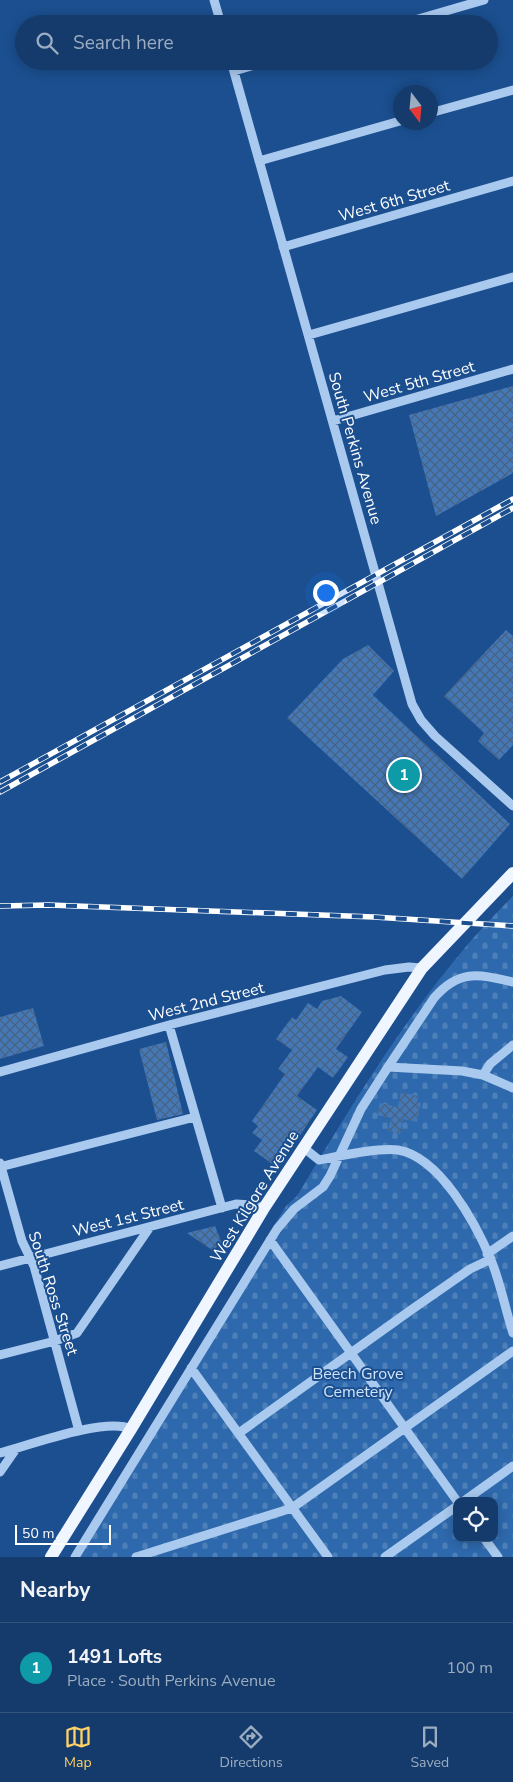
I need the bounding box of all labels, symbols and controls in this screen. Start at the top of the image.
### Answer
search box [15,15,498,70]
icon: search [33,29,61,57]
text: Search here [73,30,174,56]
north arrow [393,85,438,130]
street label: West 6th Street [336,174,453,227]
street label: West 5th Street [361,355,478,408]
street label: South Perkins Avenue [323,369,387,527]
your location [313,580,339,606]
pin: 1 [388,756,420,794]
street label: West 2nd Street [146,977,267,1027]
street label: West Kilgore Avenue [205,1126,304,1267]
street label: West 1st Street [71,1194,186,1242]
street label: South Ross Street [23,1229,84,1358]
park label: Beech Grove Cemetery [312,1363,404,1403]
map controls [453,1497,498,1542]
button: locate [453,1497,498,1542]
scale bar [15,1522,111,1545]
text: 50 m [22,1524,54,1543]
text: Nearby [20,1576,90,1604]
text: 1491 Lofts [67,1644,162,1670]
text: 1 [31,1657,41,1679]
text: 100 m [446,1657,493,1679]
text: Place · South Perkins Avenue [67,1670,276,1692]
tab: Map [64,1723,92,1772]
tab: Directions [220,1723,283,1772]
tab: Saved [410,1723,449,1772]

